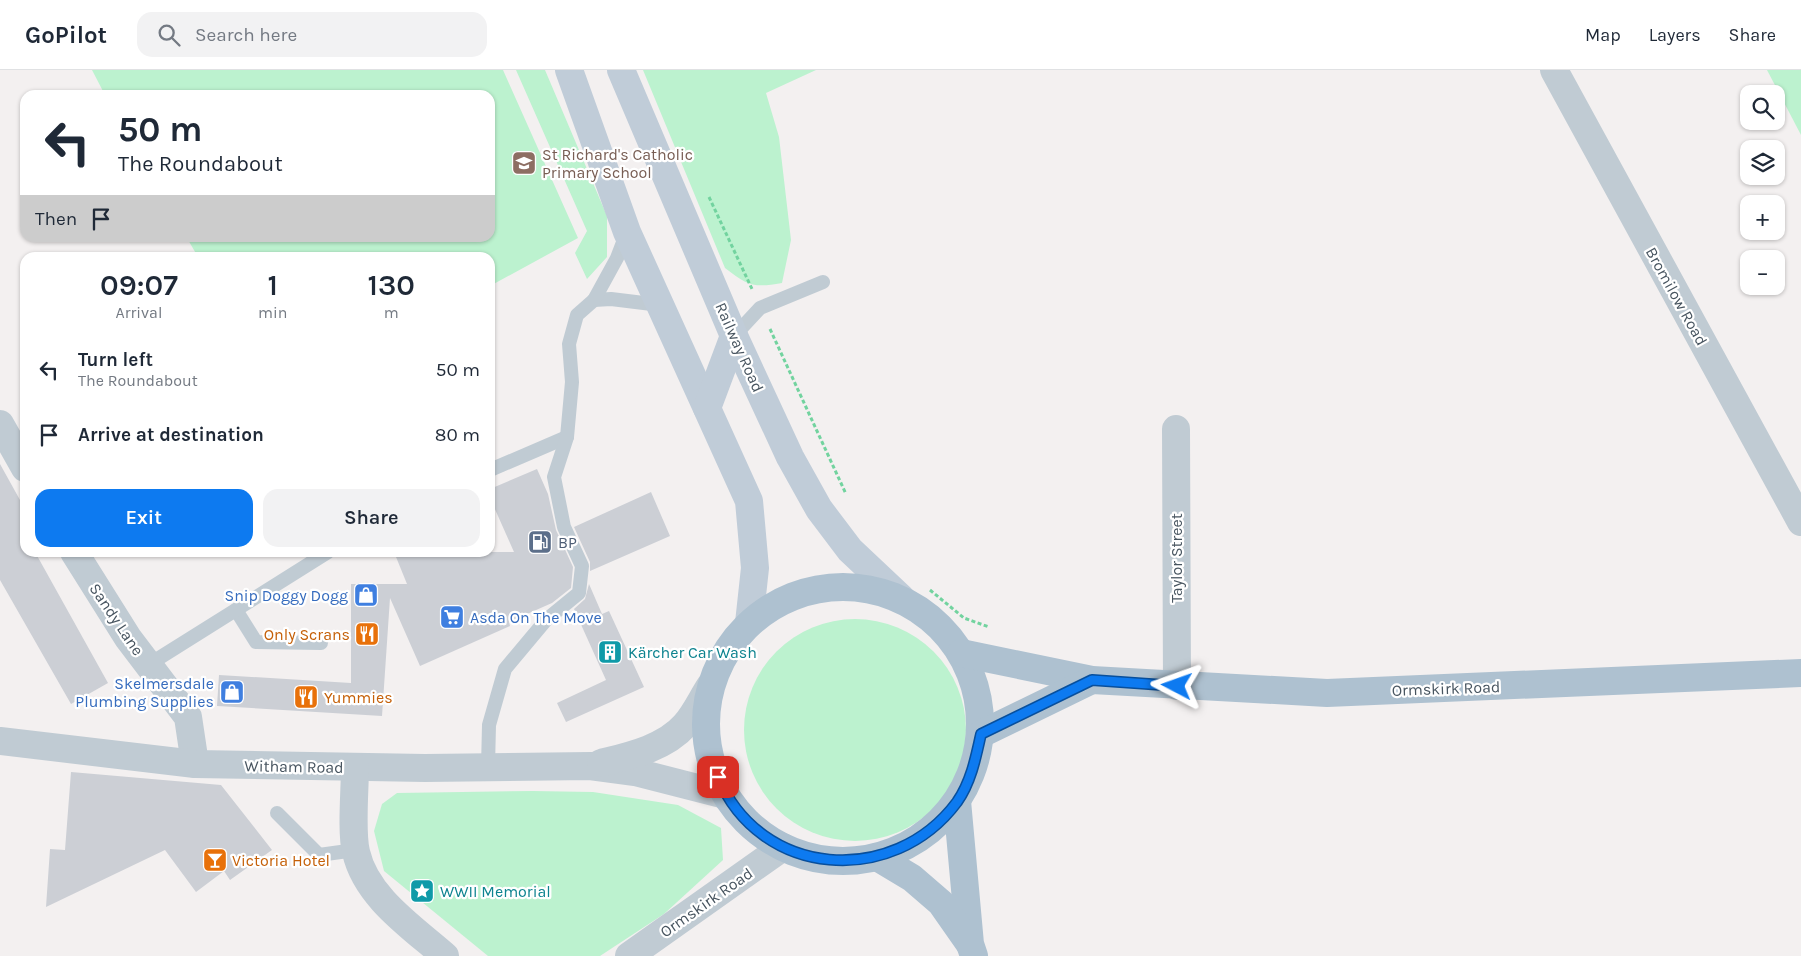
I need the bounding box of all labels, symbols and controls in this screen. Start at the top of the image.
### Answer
search box [137,12,487,57]
text: GoPilot [25,21,107,49]
icon: search [155,21,183,49]
text: Search here [195,24,297,46]
text: Map [1585,24,1621,46]
text: Layers [1649,24,1701,46]
text: Share [1729,24,1776,46]
map controls [1740,85,1785,295]
button: search [1740,85,1785,130]
text: 50 m [118,109,203,150]
icon: left [35,110,100,175]
button: layers [1740,140,1785,185]
place label: St Richard's Catholic Primary School [542,145,693,182]
school or university icon: St Richard's Catholic Primary School [511,150,537,176]
text: The Roundabout [118,151,283,177]
button: + [1740,195,1785,240]
icon: arrive [87,205,115,233]
text: Then [35,208,77,230]
street label: Bromilow Road [1642,244,1711,349]
button: − [1740,250,1785,295]
text: 09:07 [100,267,178,303]
text: 1 [267,267,278,303]
text: 130 [367,267,415,303]
street label: Railway Road [711,299,768,395]
text: Arrival [116,303,162,322]
text: min [258,303,287,322]
text: m [384,303,399,322]
text: Turn left [78,349,153,371]
icon: left [35,356,63,384]
text: 50 m [436,359,480,381]
text: The Roundabout [78,371,198,390]
icon: arrive [35,421,63,449]
text: Arrive at destination [78,424,264,446]
text: 80 m [435,424,480,446]
button: Exit [35,489,253,547]
button: Share [263,489,480,547]
street label: Taylor Street [1167,513,1186,603]
fuel station icon: BP [527,529,553,555]
place label: BP [558,533,577,552]
street label: Sandy Lane [85,580,148,659]
shop icon: Snip Doggy Dogg [353,582,379,608]
place label: Snip Doggy Dogg [225,586,348,605]
supermarket icon: Asda On The Move [439,604,465,630]
place label: Asda On The Move [470,608,602,627]
restaurant icon: Only Scrans [354,621,380,647]
place label: Only Scrans [264,625,350,644]
building icon: Kärcher Car Wash [597,639,623,665]
place label: Kärcher Car Wash [628,643,757,662]
position arrow [1150,659,1202,711]
place label: Skelmersdale Plumbing Supplies [75,674,214,711]
street label: Ormskirk Road [1391,677,1501,700]
shop icon: Skelmersdale Plumbing Supplies [219,679,245,705]
restaurant icon: Yummies [293,684,319,710]
place label: Yummies [324,688,393,707]
street label: Witham Road [244,756,344,777]
pin [697,756,739,798]
icon: arrive [704,763,732,791]
bar icon: Victoria Hotel [202,847,228,873]
place label: Victoria Hotel [232,851,330,870]
street label: Ormskirk Road [656,863,756,941]
place icon: WWII Memorial [409,878,435,904]
place label: WWII Memorial [440,882,551,901]

